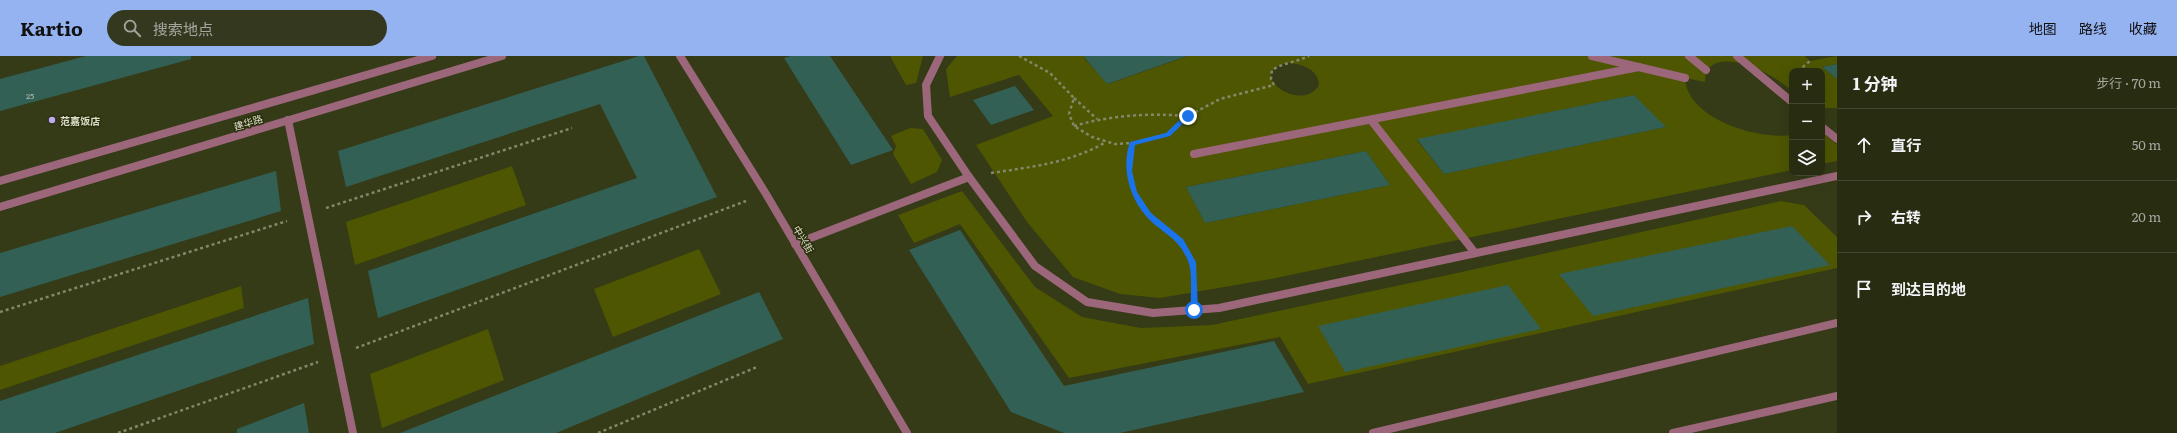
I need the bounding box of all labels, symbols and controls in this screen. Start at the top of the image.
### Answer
search box [107,10,387,46]
text: Kartio [20,14,83,42]
icon: search [121,17,143,39]
text: 搜索地点 [153,17,213,40]
text: 地图 [2029,18,2057,38]
text: 路线 [2079,18,2107,38]
text: 收藏 [2129,18,2157,38]
map controls [1789,68,1825,176]
button: + [1789,68,1825,104]
text: 1 分钟 [1853,70,1897,95]
text: 步行 · 70 m [2096,73,2161,92]
house number: 25 [26,90,34,101]
button: − [1789,104,1825,140]
route end [1179,107,1197,125]
street label: 建华路 [231,110,265,134]
place label: 范嘉饭店 [60,113,100,128]
marker: 范嘉饭店 [47,115,57,125]
text: 直行 [1891,133,1921,156]
icon: ahead [1853,134,1875,156]
text: 50 m [2132,135,2161,154]
button: layers [1789,140,1825,176]
text: 右转 [1891,205,1921,228]
icon: right [1853,206,1875,228]
text: 20 m [2132,207,2161,226]
street label: 中兴街 [790,222,818,256]
text: 到达目的地 [1891,277,1966,300]
icon: arrive [1853,278,1875,300]
route start [1185,301,1203,319]

